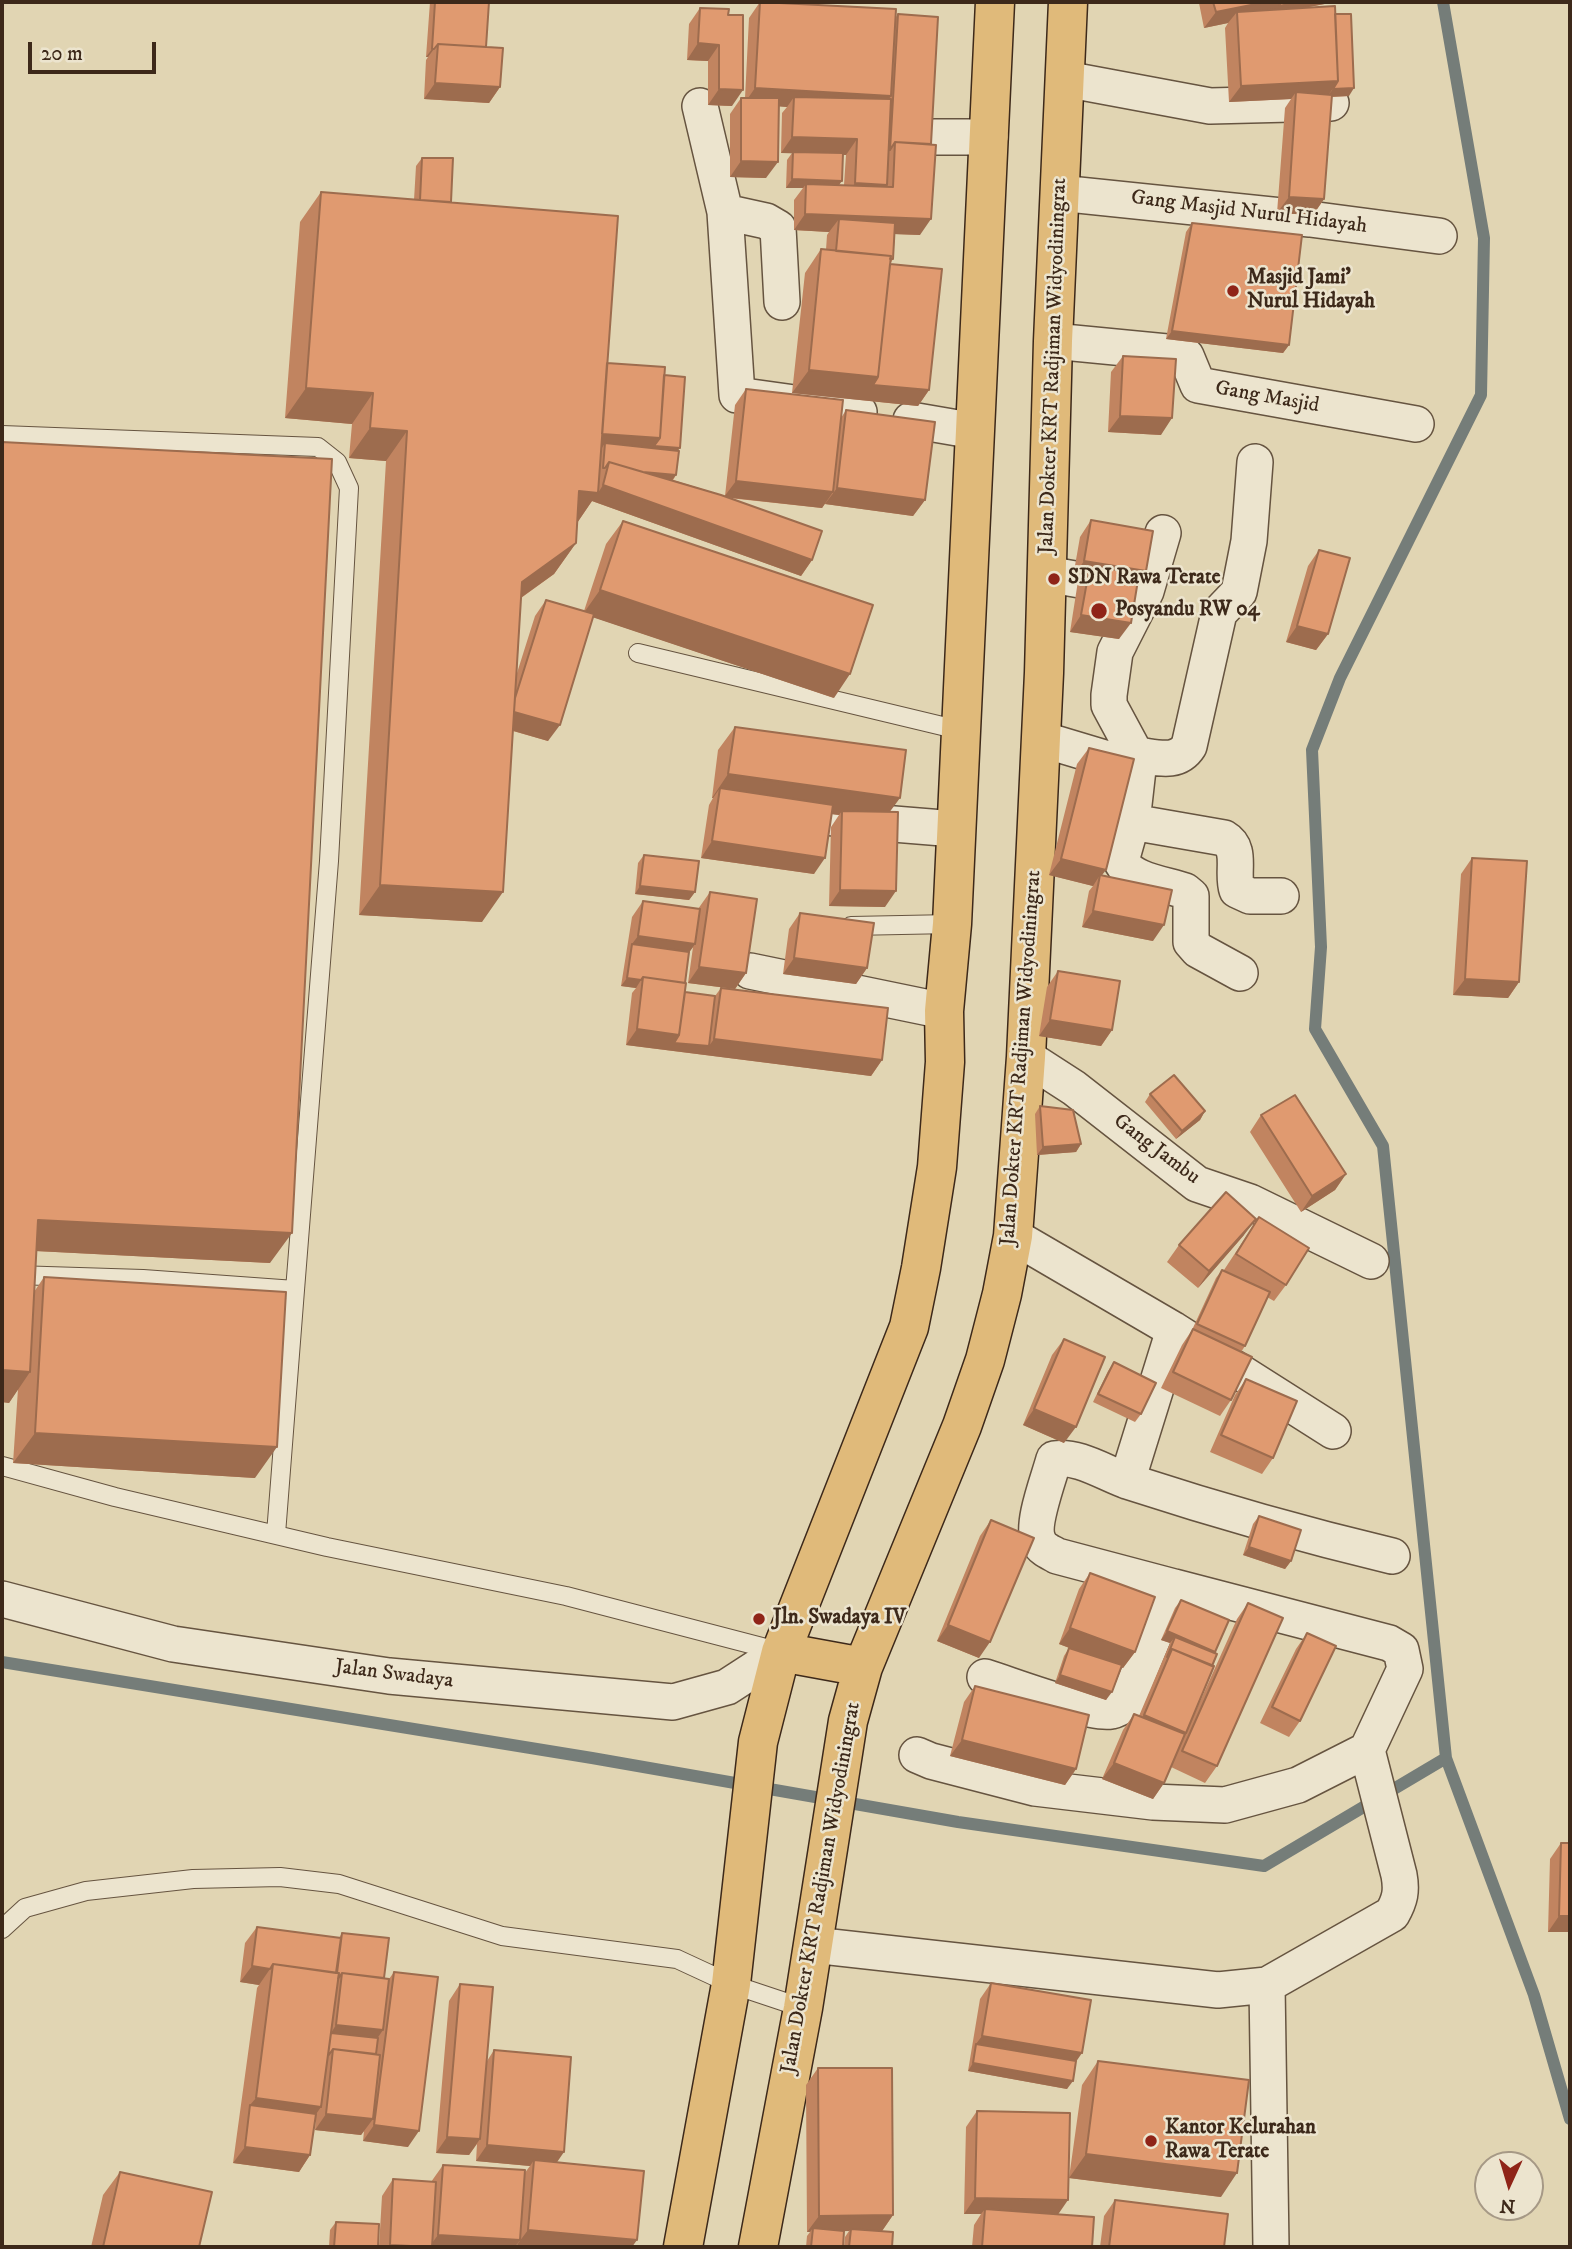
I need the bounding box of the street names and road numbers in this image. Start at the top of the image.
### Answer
street label: Jalan Dokter KRT Radjiman Widyodiningrat [1035,177,1073,555]
street label: Gang Masjid Nurul Hidayah [1129,186,1369,240]
street label: Gang Masjid [1213,376,1321,420]
street label: Jalan Dokter KRT Radjiman Widyodiningrat [996,869,1048,1247]
street label: Gang Jambu [1108,1109,1204,1191]
street label: Jalan Swadaya [333,1655,455,1695]
street label: Jalan Dokter KRT Radjiman Widyodiningrat [777,1700,867,2076]

